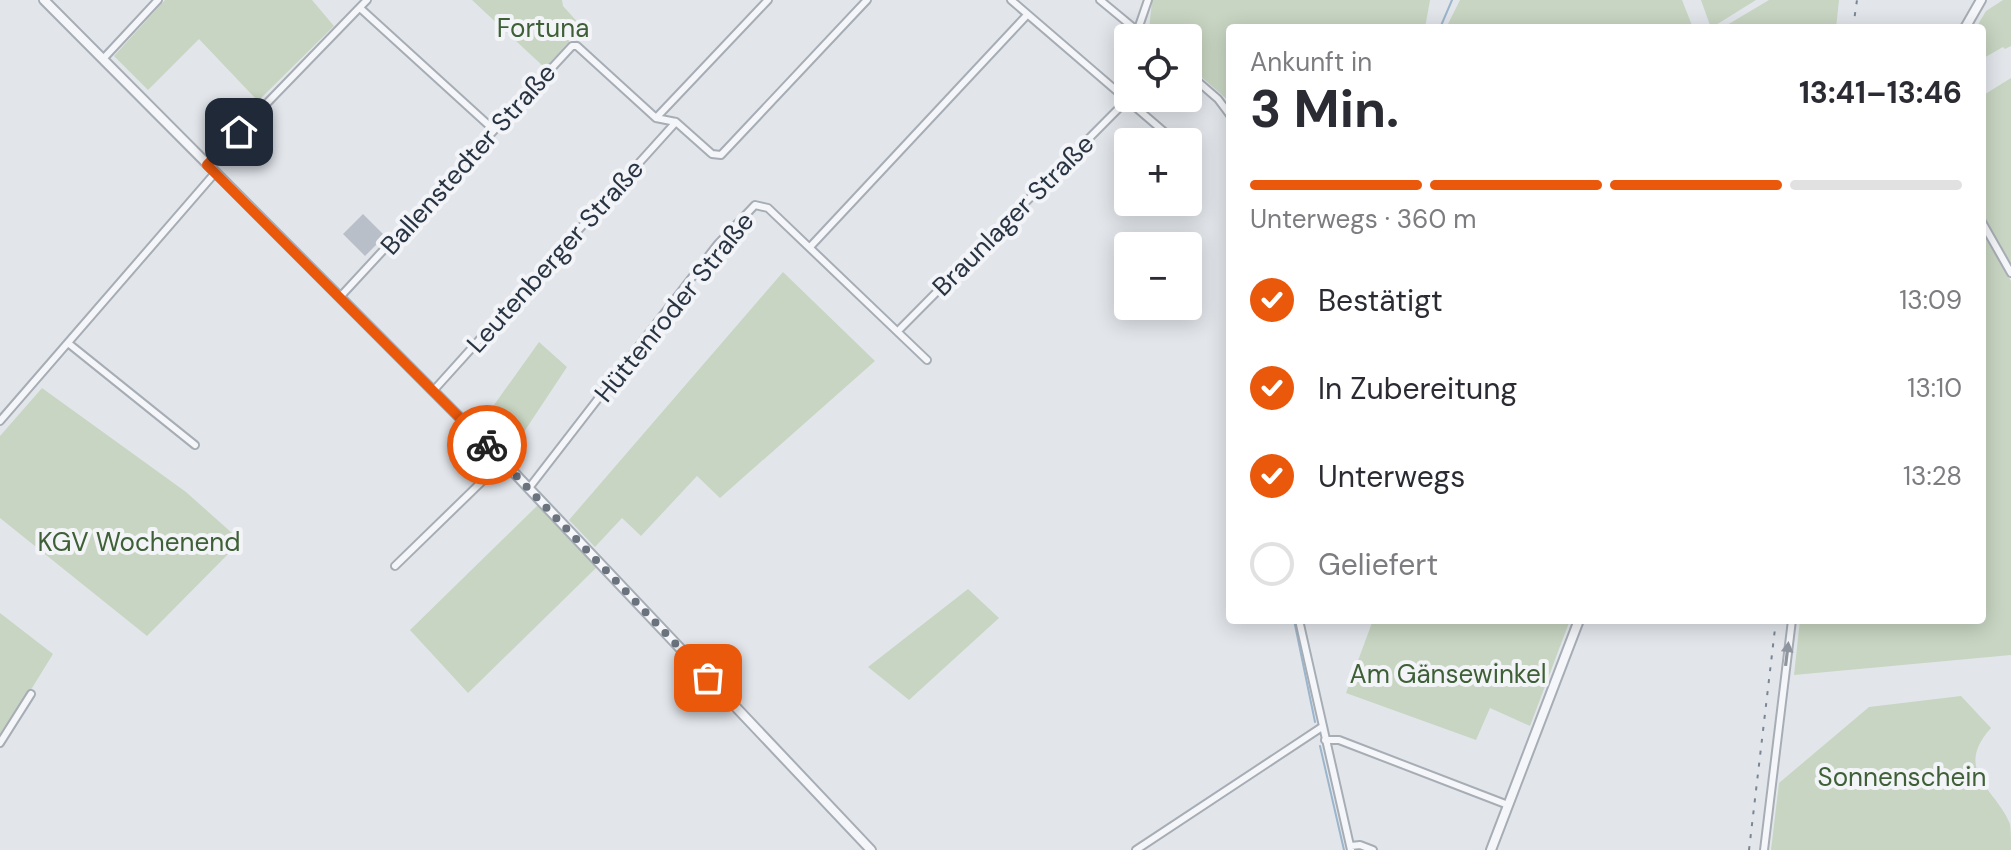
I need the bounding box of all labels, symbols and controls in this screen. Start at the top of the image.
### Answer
park label: Fortuna [497,11,589,45]
map controls [1114,24,1202,320]
button: locate [1114,24,1202,112]
text: Ankunft in [1250,45,1372,79]
street label: Ballenstedter Straße [373,56,563,262]
text: 13:41–13:46 [1799,73,1962,112]
text: 3 Min. [1250,75,1399,143]
pin [205,98,273,166]
icon: home [217,110,261,154]
street label: Braunlager Straße [925,127,1101,303]
button: + [1114,128,1202,216]
street label: Leutenberger Straße [459,152,651,360]
text: Unterwegs · 360 m [1250,202,1476,236]
street label: Hüttenroder Straße [587,205,761,409]
button: − [1114,232,1202,320]
icon: check [1250,278,1294,322]
text: Bestätigt [1318,281,1443,320]
text: 13:09 [1899,283,1962,317]
icon: check [1250,366,1294,410]
text: In Zubereitung [1318,369,1517,408]
text: 13:10 [1907,371,1962,405]
courier [447,405,527,485]
icon: bike [465,423,509,467]
icon: check [1250,454,1294,498]
text: Unterwegs [1318,457,1465,496]
text: 13:28 [1903,459,1962,493]
park label: KGV Wochenend [38,525,240,559]
text: Geliefert [1318,545,1438,584]
one-way arrow [1781,641,1794,666]
pin [674,644,742,712]
icon: bag [686,656,730,700]
park label: Am Gänsewinkel [1349,657,1547,691]
park label: Sonnenschein [1818,760,1986,794]

